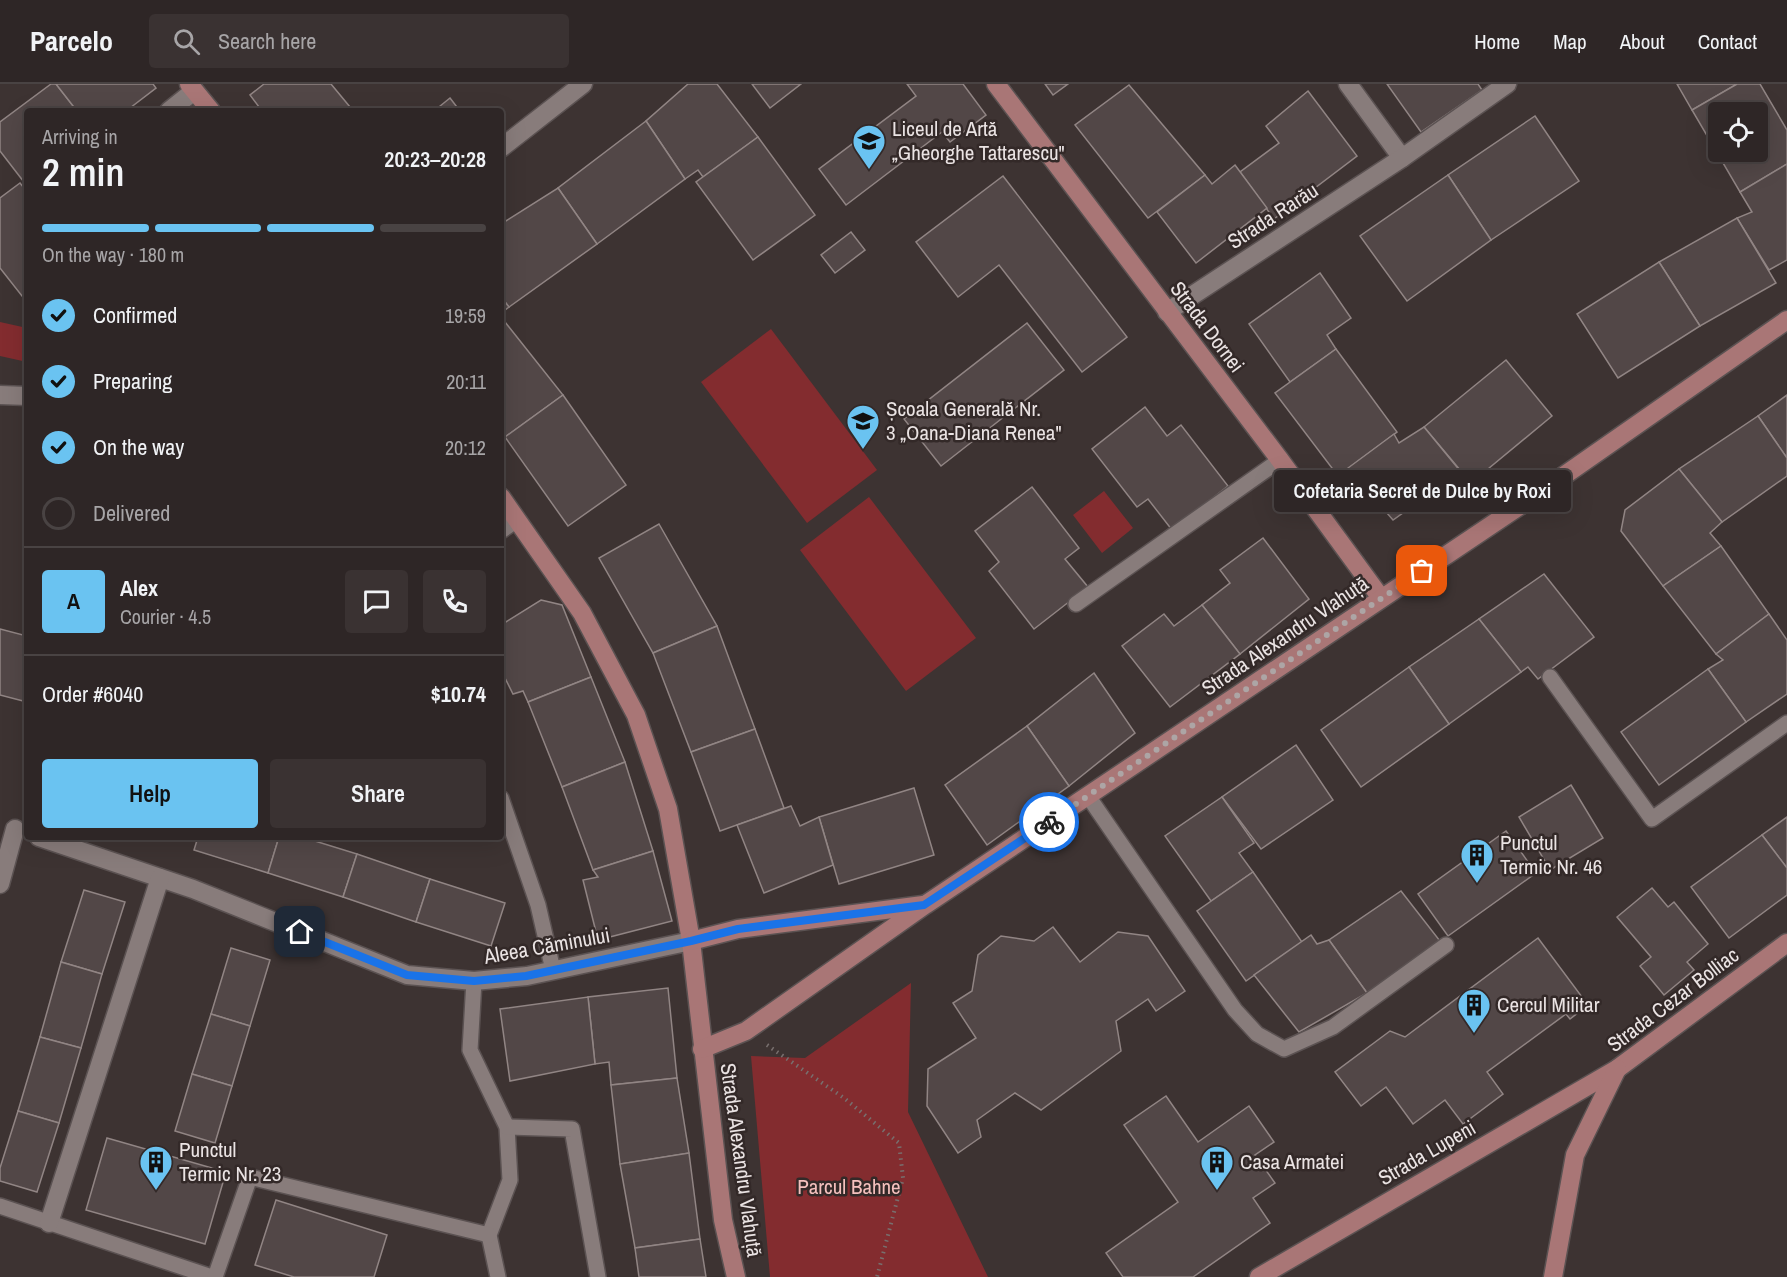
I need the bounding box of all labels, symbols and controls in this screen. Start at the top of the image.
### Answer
search box [149,14,569,68]
text: Parcelo [30,22,113,60]
icon: search [170,25,203,58]
text: Search here [218,26,316,56]
text: Home [1474,27,1520,56]
text: Map [1553,27,1587,56]
text: About [1620,27,1665,56]
text: Contact [1698,27,1757,56]
map controls [1708,102,1768,162]
button: locate [1708,102,1768,162]
place label: Liceul de Artă „Gheorghe Tattarescu" [892,114,1065,167]
text: Arriving in [42,123,118,150]
school or university icon: Liceul de Artă „Gheorghe Tattarescu" [851,123,887,170]
text: 20:23–20:28 [384,144,486,174]
text: 2 min [42,146,124,198]
street label: Strada Rarău [1222,176,1324,256]
text: On the way · 180 m [42,241,184,268]
street label: Strada Dornei [1164,275,1251,378]
icon: check [42,299,75,332]
text: Confirmed [93,300,177,330]
text: 19:59 [445,302,486,329]
icon: check [42,365,75,398]
text: Preparing [93,366,172,396]
text: 20:11 [446,368,486,395]
place label: Școala Generală Nr. 3 „Oana-Diana Renea" [886,394,1062,447]
school or university icon: Școala Generală Nr. 3 „Oana-Diana Renea" [845,403,881,450]
icon: check [42,431,75,464]
text: On the way [93,432,184,462]
text: 20:12 [445,434,486,461]
callout: Cofetaria Secret de Dulce by Roxi [1274,469,1570,511]
text: Cofetaria Secret de Dulce by Roxi [1294,477,1551,504]
text: Delivered [93,498,170,528]
pin [1396,545,1447,596]
icon: bag [1405,554,1438,587]
street label: Strada Alexandru Vlahuță [1196,569,1374,702]
button: chat [345,570,408,633]
button: phone [423,570,486,633]
text: Alex [120,573,158,603]
text: A [67,586,80,616]
text: Courier · 4.5 [120,603,211,630]
text: Order #6040 [42,679,143,709]
text: $10.74 [431,679,486,709]
button: Help [42,759,258,828]
button: Share [270,759,486,828]
courier [1019,792,1079,852]
icon: bike [1033,806,1066,839]
place label: Punctul Termic Nr. 46 [1500,828,1602,881]
building icon: Punctul Termic Nr. 46 [1459,837,1495,884]
pin [274,906,325,957]
icon: home [283,915,316,948]
street label: Aleea Căminului [481,920,612,971]
street label: Strada Cezar Bolliac [1601,941,1744,1059]
building icon: Cercul Militar [1456,987,1492,1034]
place label: Cercul Militar [1497,990,1600,1019]
street label: Strada Alexandru Vlahuță [714,1061,770,1259]
street label: Strada Lupeni [1373,1113,1481,1192]
place label: Punctul Termic Nr. 23 [179,1135,281,1188]
building icon: Punctul Termic Nr. 23 [138,1144,174,1191]
building icon: Casa Armatei [1199,1144,1235,1191]
place label: Casa Armatei [1240,1147,1344,1176]
park label: Parcul Bahne [797,1172,901,1201]

